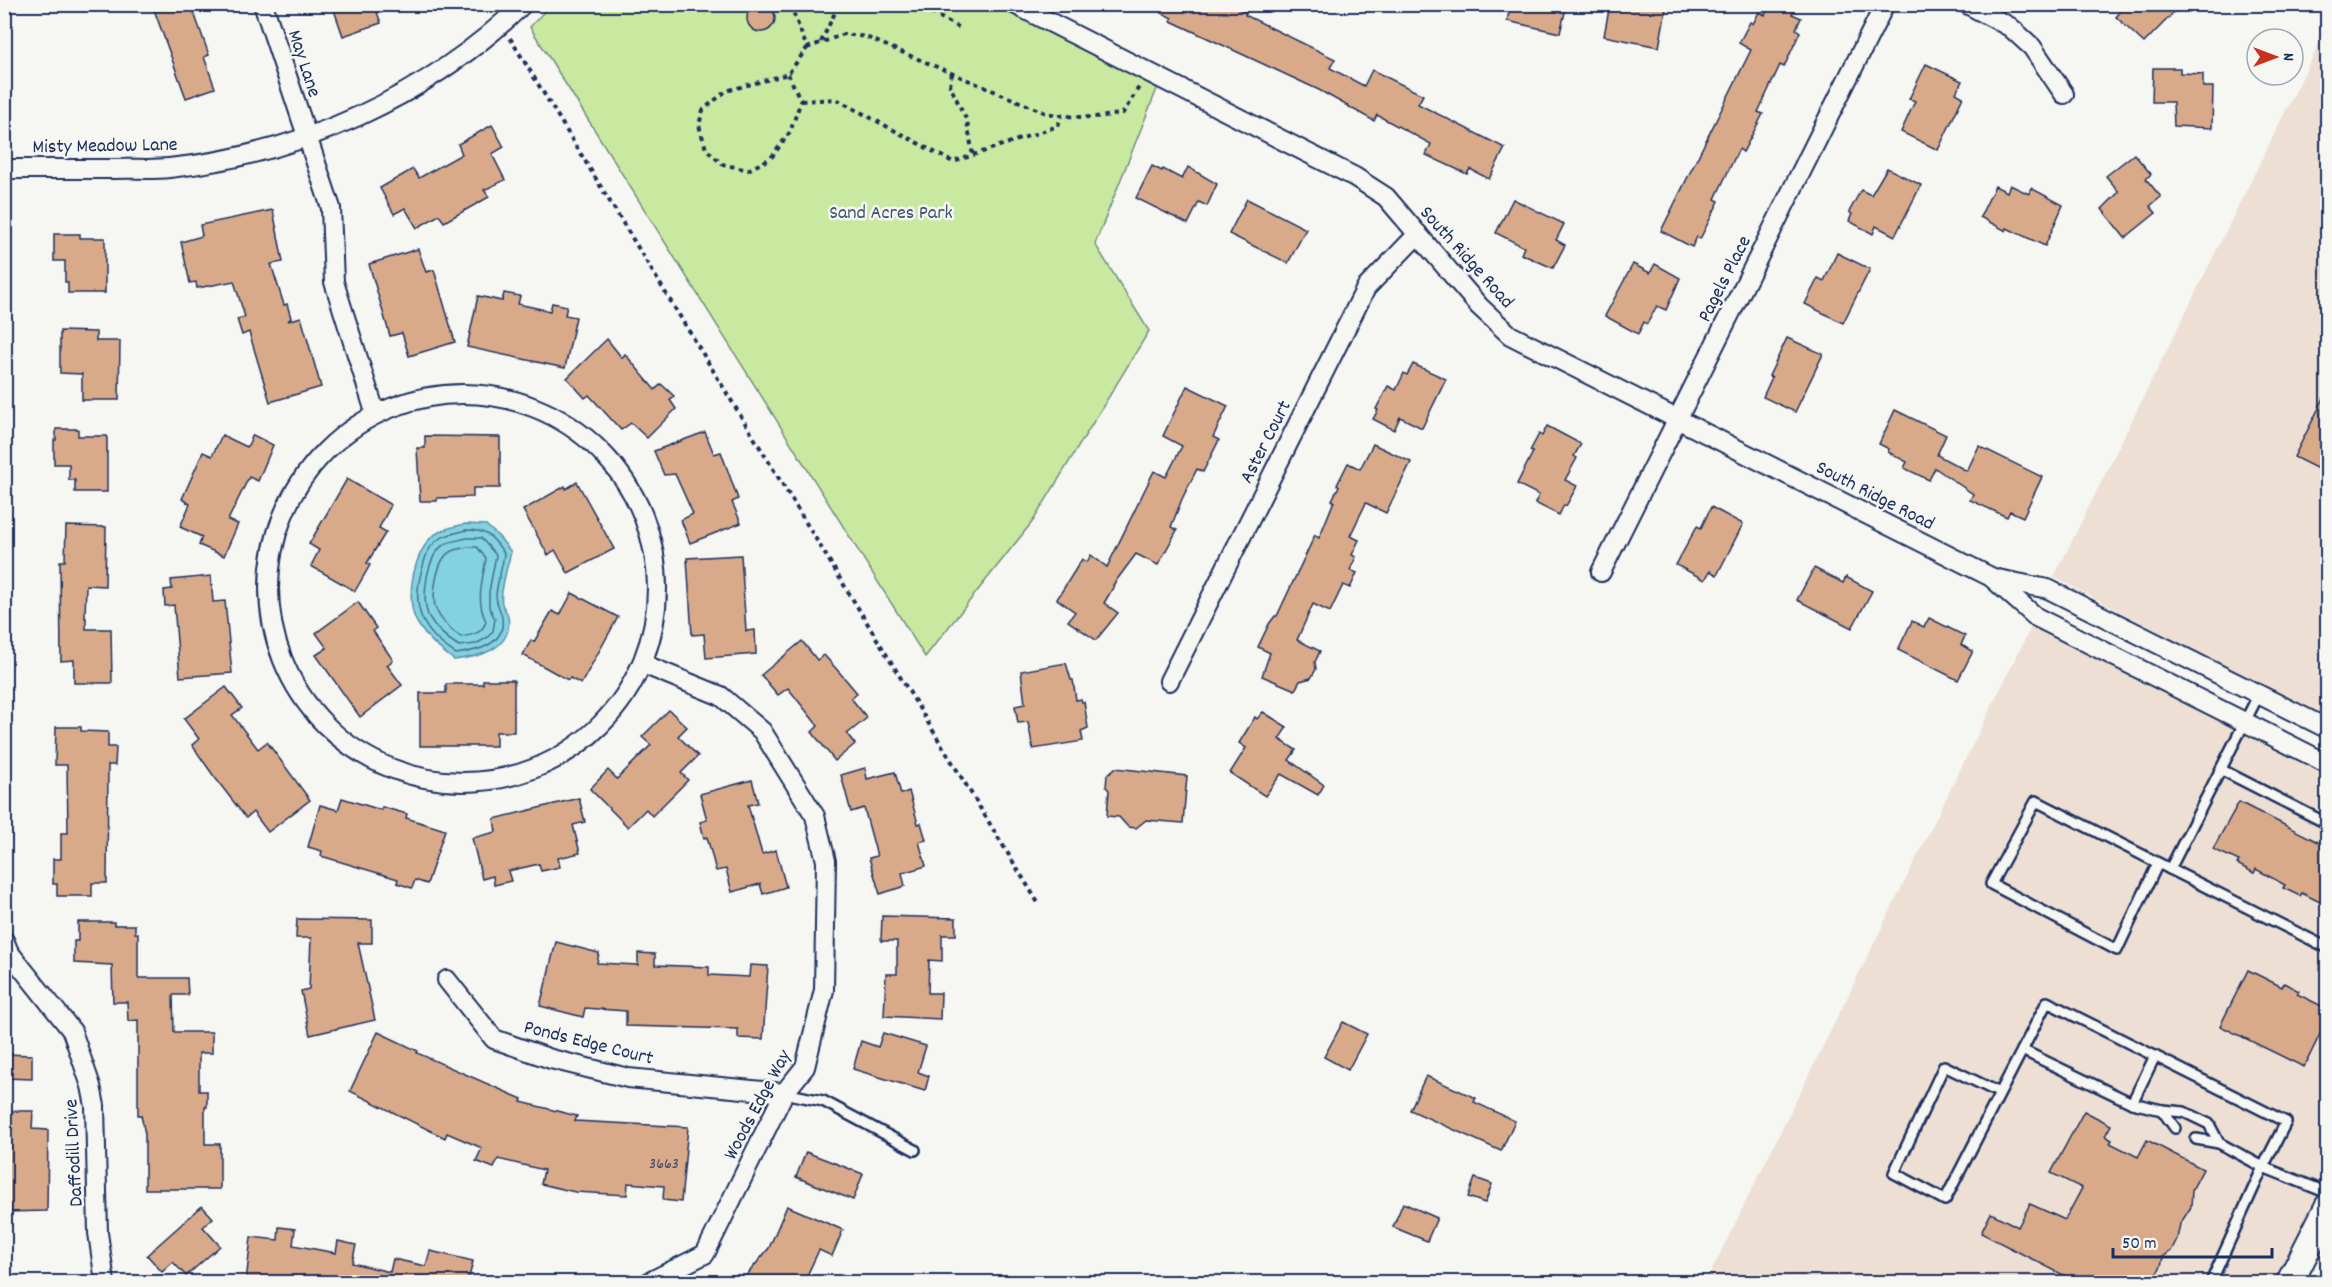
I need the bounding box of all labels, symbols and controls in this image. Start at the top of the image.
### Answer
street label: May Lane [279,27,327,101]
north arrow [2245,27,2305,87]
text: N [2276,53,2299,61]
street label: Misty Meadow Lane [32,132,178,162]
park label: Sand Acres Park [829,200,953,228]
street label: South Ridge Road [1412,200,1520,316]
street label: Pagels Place [1692,231,1760,328]
street label: Aster Court [1234,396,1300,489]
street label: South Ridge Road [1810,455,1939,539]
street label: Ponds Edge Court [521,1014,656,1074]
street label: Woods Edge Way [718,1045,800,1166]
street label: Daffodill Drive [58,1098,92,1207]
house number: 3663 [649,1153,679,1176]
scale bar [2113,1221,2272,1259]
text: 50 m [2122,1232,2157,1257]

